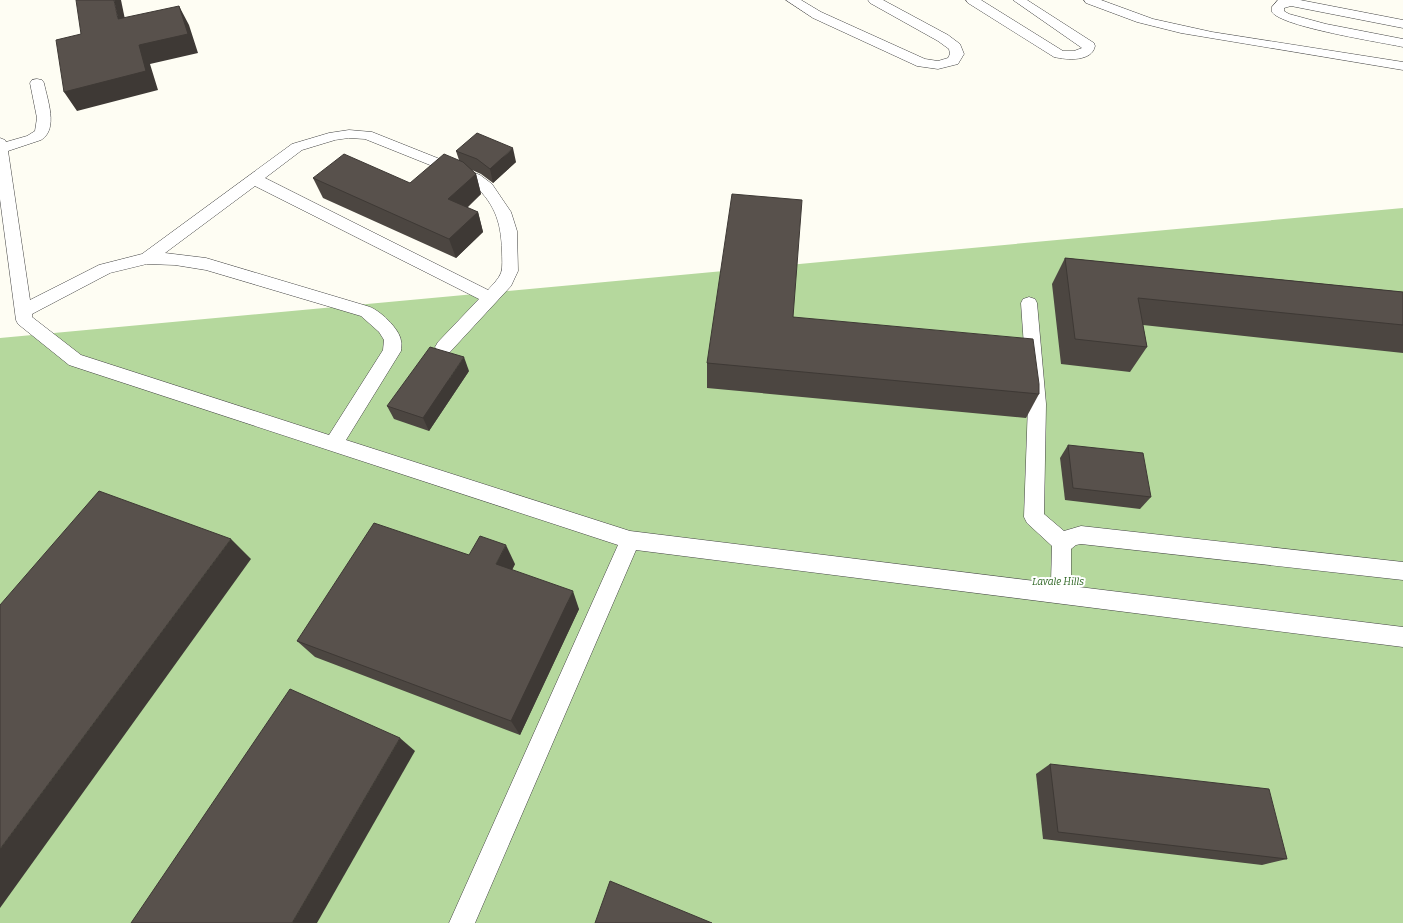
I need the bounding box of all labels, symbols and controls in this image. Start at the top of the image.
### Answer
park label: Lavale Hills [1032,576,1084,588]

